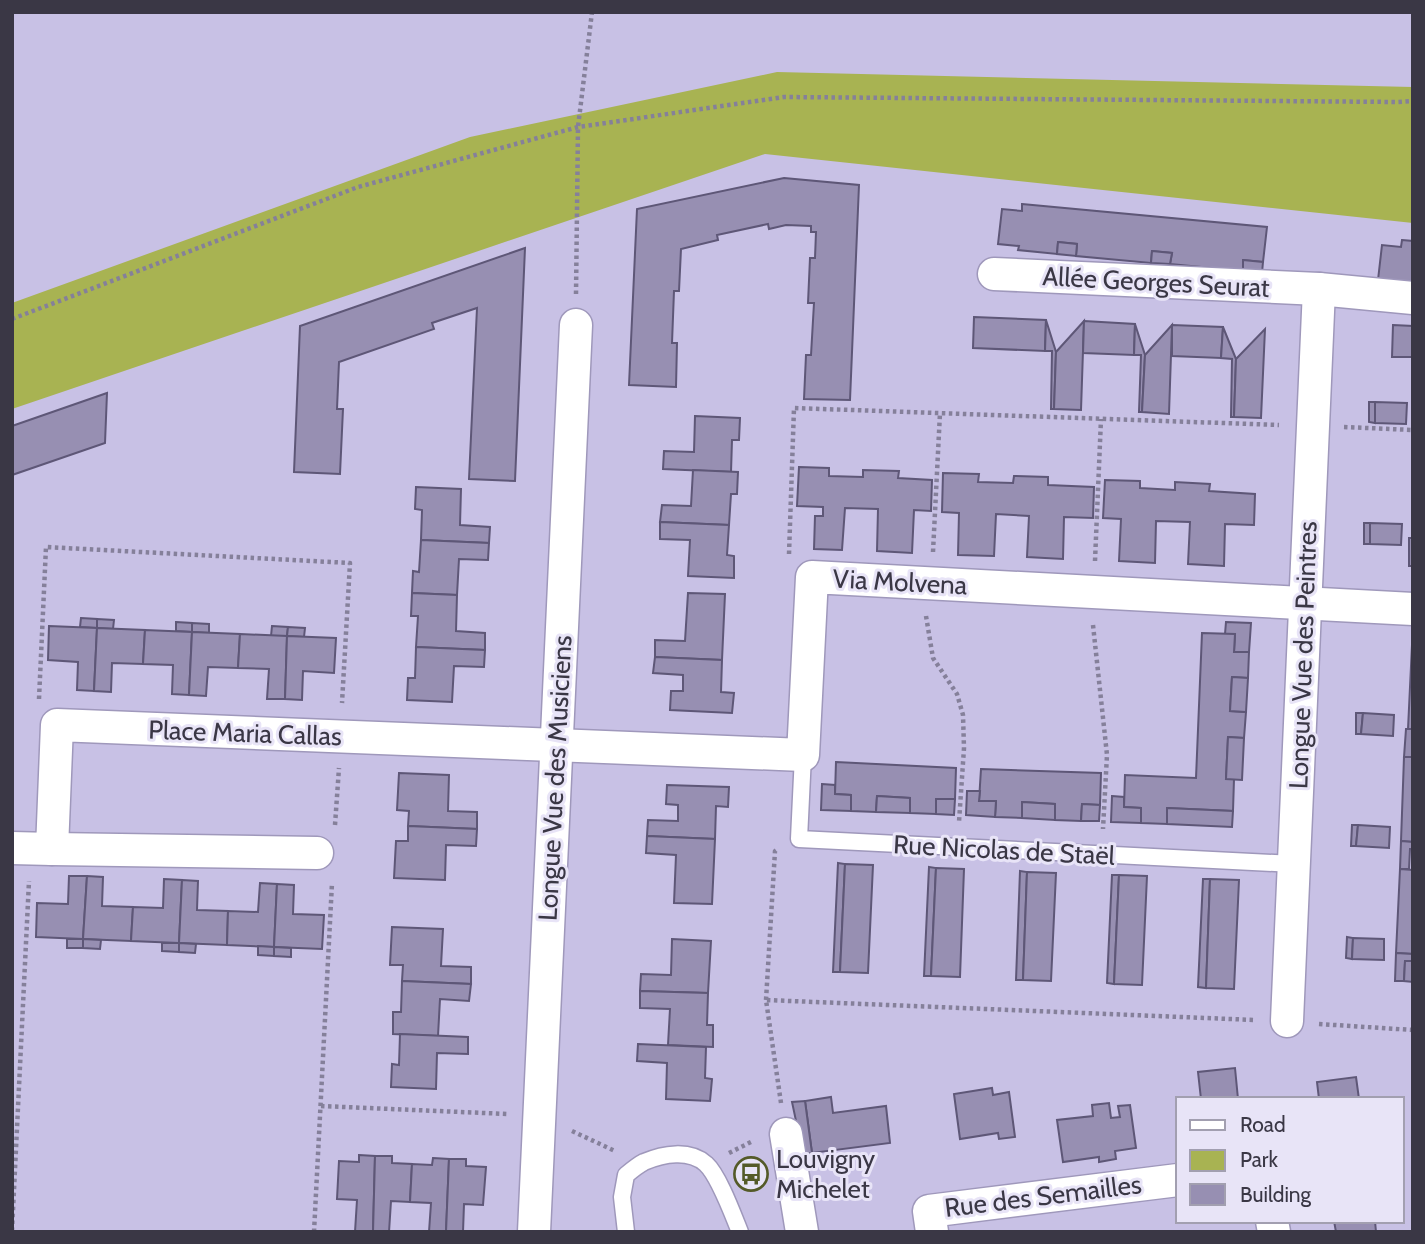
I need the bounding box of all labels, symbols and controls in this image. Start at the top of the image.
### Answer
street label: Allée Georges Seurat [1042,260,1271,304]
street label: Longue Vue des Peintres [1282,520,1324,789]
street label: Via Molvena [832,562,969,602]
street label: Longue Vue des Musiciens [532,634,578,922]
street label: Place Maria Callas [148,714,343,752]
street label: Rue Nicolas de Staël [892,828,1116,872]
legend [1176,1097,1404,1223]
text: Road [1240,1112,1286,1137]
place label: Louvigny Michelet [776,1143,875,1205]
text: Park [1240,1147,1278,1172]
bus stop icon: Louvigny Michelet [732,1155,770,1193]
street label: Rue des Semailles [943,1168,1143,1224]
text: Building [1240,1182,1312,1207]

